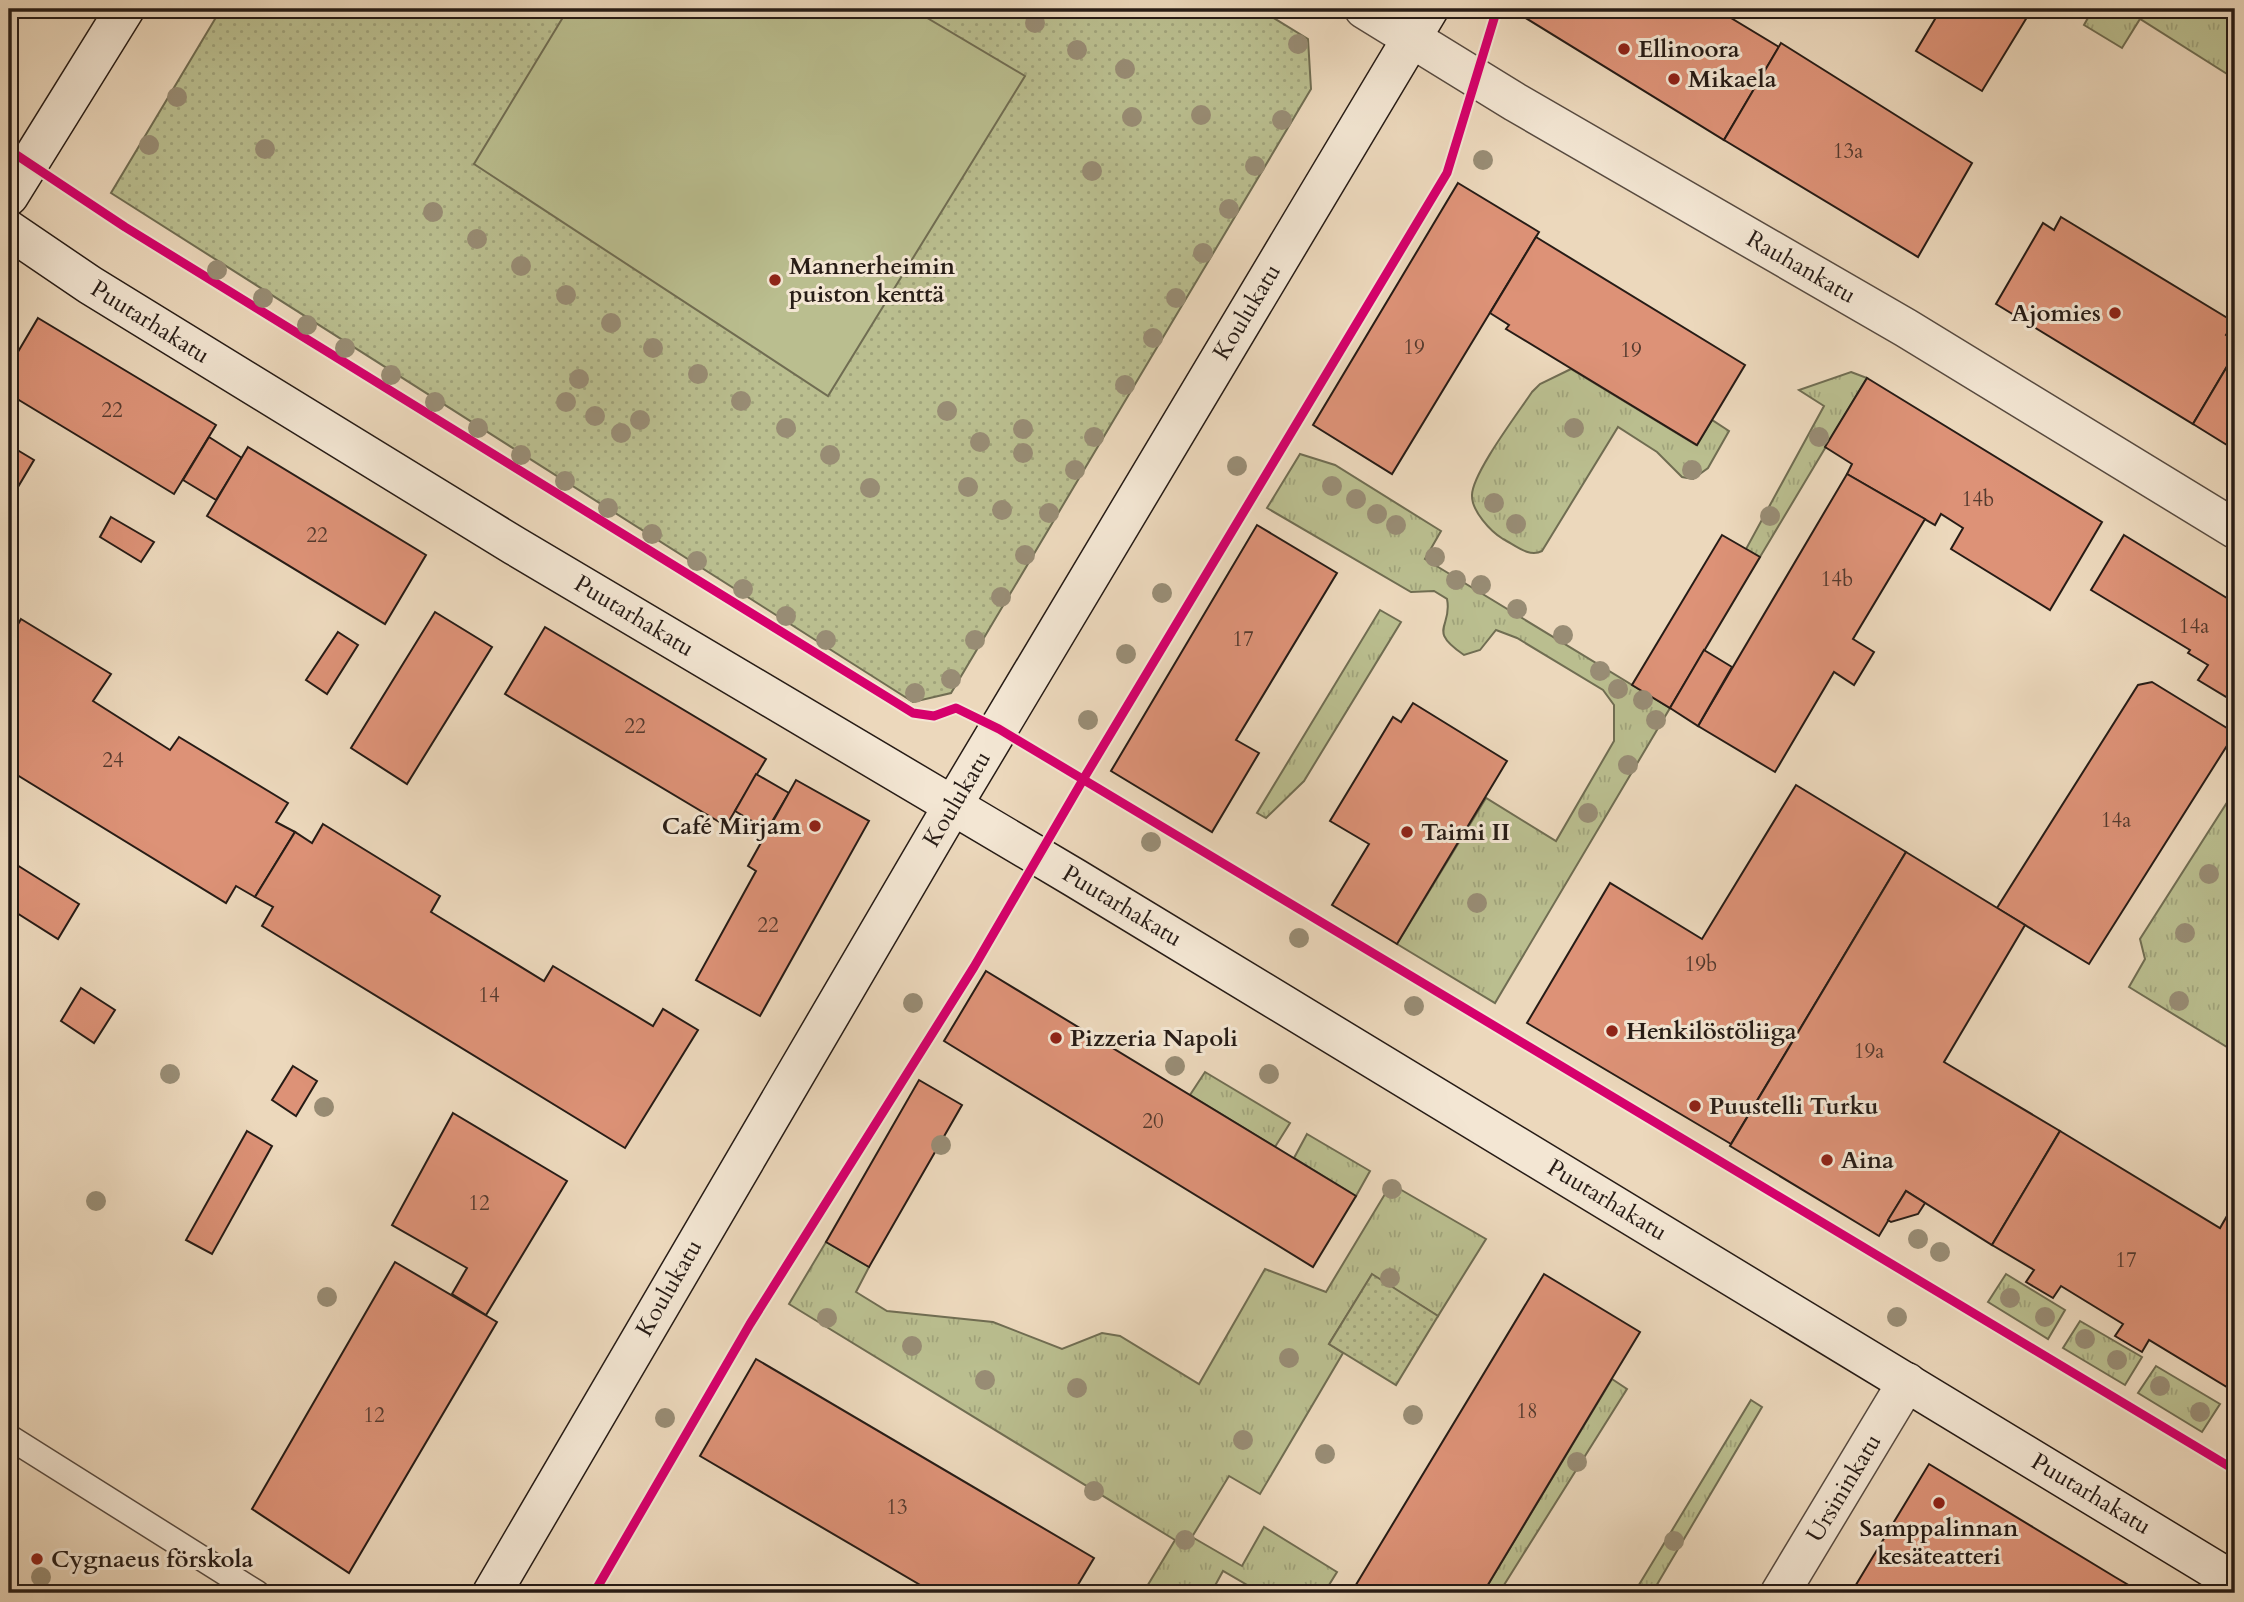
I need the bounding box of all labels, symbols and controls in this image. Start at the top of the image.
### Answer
place label: Ellinoora [1638,33,1740,66]
marker: Ellinoora [1616,41,1632,57]
place label: Mikaela [1688,63,1777,96]
marker: Mikaela [1666,71,1682,87]
house number: 13a [1833,137,1863,166]
street label: Rauhankatu [1740,222,1862,312]
place label: Mannerheimin puiston kenttä [789,250,956,311]
street label: Koulukatu [1205,258,1289,366]
street label: Puutarhakatu [84,272,216,372]
marker: Mannerheimin puiston kenttä [767,272,783,288]
place label: Ajomies [2011,297,2101,330]
marker: Ajomies [2107,305,2123,321]
house number: 19 [1403,333,1425,362]
house number: 19 [1620,336,1642,365]
house number: 22 [101,396,123,425]
house number: 14b [1962,485,1994,514]
house number: 22 [306,521,328,550]
house number: 14b [1821,565,1853,594]
street label: Puutarhakatu [568,567,700,665]
house number: 14a [2179,612,2209,641]
house number: 17 [1232,625,1254,654]
house number: 22 [624,712,646,741]
street label: Koulukatu [915,745,999,853]
house number: 24 [102,746,124,775]
house number: 14a [2101,806,2131,835]
place label: Café Mirjam [662,810,802,843]
place label: Taimi II [1421,816,1510,849]
marker: Café Mirjam [807,818,823,834]
marker: Taimi II [1399,824,1415,840]
street label: Puutarhakatu [1056,857,1188,955]
house number: 22 [757,911,779,940]
house number: 19b [1685,950,1717,979]
house number: 14 [478,981,500,1010]
place label: Henkilöstöliiga [1626,1015,1797,1048]
place label: Pizzeria Napoli [1070,1022,1238,1055]
marker: Henkilöstöliiga [1604,1023,1620,1039]
marker: Pizzeria Napoli [1048,1030,1064,1046]
house number: 19a [1854,1037,1884,1066]
place label: Puustelli Turku [1709,1090,1879,1123]
marker: Puustelli Turku [1687,1098,1703,1114]
house number: 20 [1142,1107,1164,1136]
place label: Aina [1841,1144,1894,1177]
street label: Puutarhakatu [1541,1151,1673,1249]
marker: Aina [1819,1152,1835,1168]
house number: 12 [468,1189,490,1218]
street label: Koulukatu [628,1233,710,1343]
house number: 17 [2115,1246,2137,1275]
house number: 18 [1516,1397,1538,1426]
house number: 12 [363,1401,385,1430]
street label: Ursininkatu [1799,1428,1889,1548]
street label: Puutarhakatu [2025,1445,2157,1543]
house number: 13 [886,1493,908,1522]
marker: Samppalinnan kesäteatteri [1931,1495,1947,1511]
place label: Samppalinnan kesäteatteri [1860,1512,2019,1573]
place label: Cygnaeus förskola [51,1543,254,1576]
marker: Cygnaeus förskola [29,1551,45,1567]

